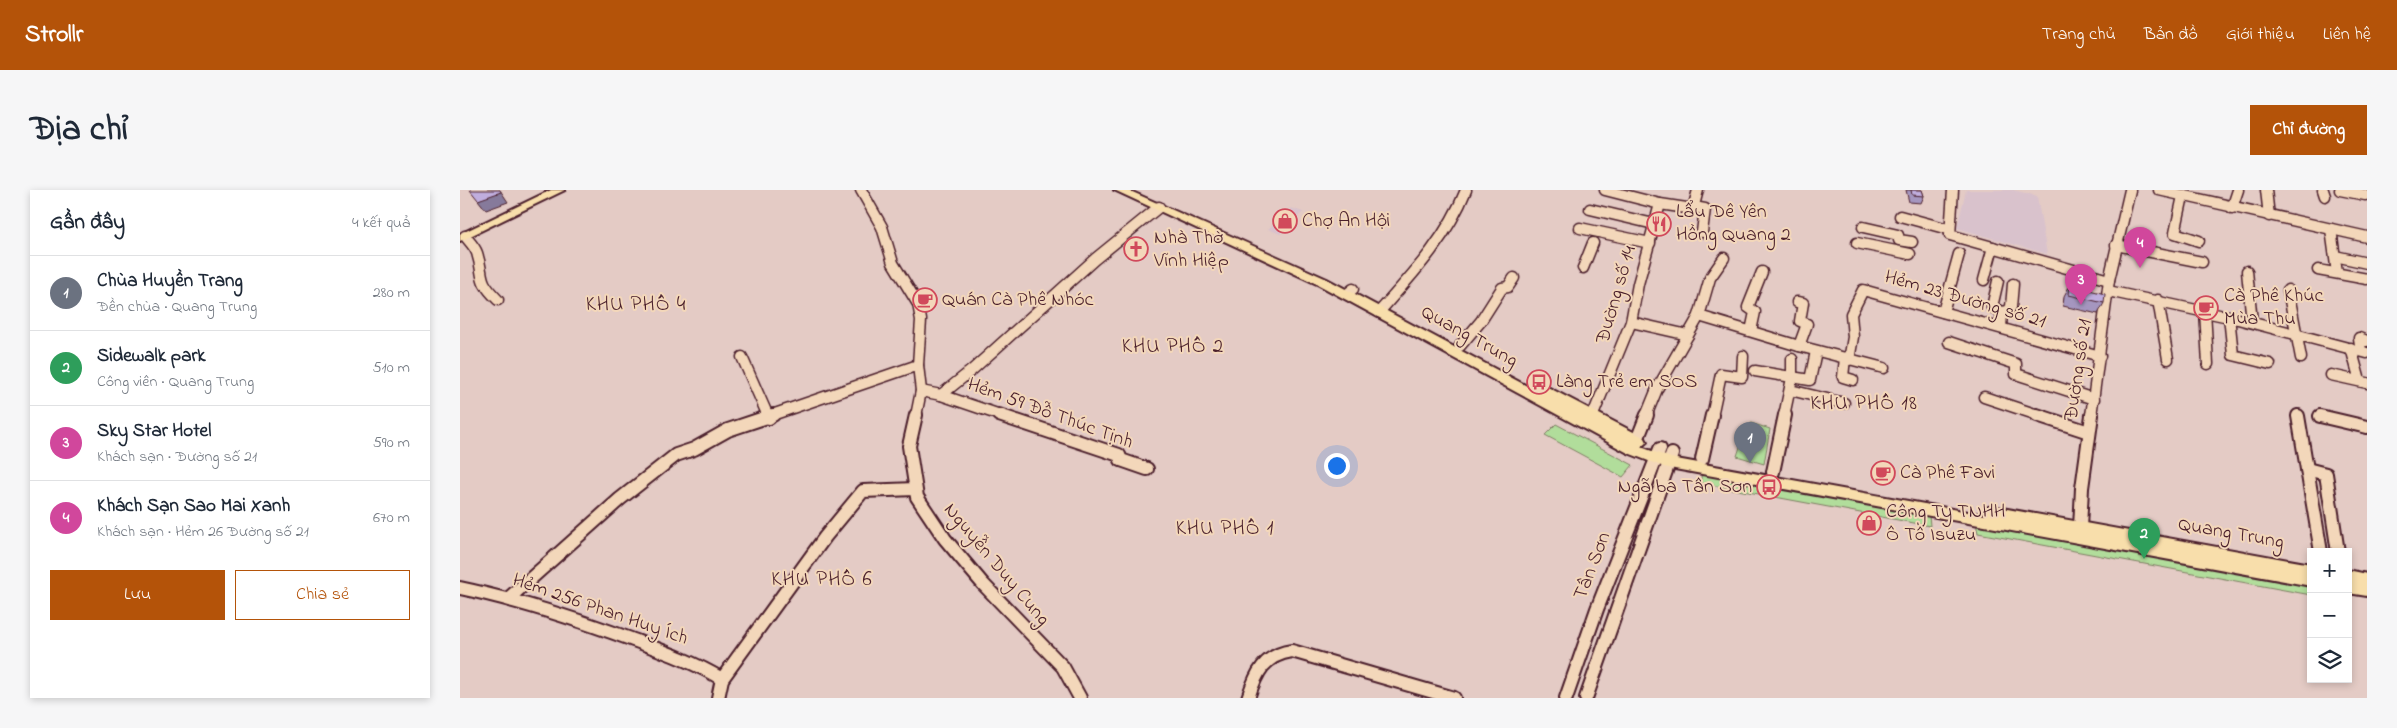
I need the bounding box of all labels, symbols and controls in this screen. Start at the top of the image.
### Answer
text: Strollr [25,18,83,53]
text: Trang chủ [2042,22,2116,48]
text: Bản đồ [2144,22,2198,48]
text: Giới thiệu [2226,22,2295,48]
text: Liên hệ [2323,22,2372,48]
text: Địa chỉ [30,105,128,156]
button: Chỉ đường [2250,105,2367,155]
place label: Lẩu Dê Yên Hồng Quang 2 [1676,198,1791,251]
place label: Chợ An Hội [1302,207,1390,236]
text: Gần đây [50,208,125,238]
shop icon: Chợ An Hội [1272,208,1298,234]
text: 4 kết quả [352,211,410,235]
restaurant icon: Lẩu Dê Yên Hồng Quang 2 [1646,211,1672,237]
place label: Nhà Thờ Vĩnh Hiệp [1153,224,1229,276]
pin: 4 [2124,227,2156,268]
church icon: Nhà Thờ Vĩnh Hiệp [1123,236,1149,262]
street label: Đường số 14 [1589,243,1646,349]
street label: Hẻm 23 Đường số 21 [1881,263,2049,338]
pin: 3 [2065,264,2097,305]
text: Chùa Huyền Trang [97,268,243,295]
text: 1 [63,281,69,305]
text: 280 m [373,281,410,305]
place label: Cà Phê Khúc Mùa Thu [2224,282,2324,334]
place label: Quán Cà Phê Nhóc [942,286,1094,315]
cafe icon: Quán Cà Phê Nhóc [912,287,938,313]
district label: KHU PHỐ 4 [586,290,686,320]
text: Đền chùa · Quang Trung [97,295,257,319]
cafe icon: Cà Phê Khúc Mùa Thu [2193,295,2219,321]
street label: Quang Trung [1415,298,1523,376]
street label: Đường số 21 [2057,317,2101,424]
district label: KHU PHỐ 2 [1122,332,1224,362]
text: Sidewalk park [97,343,206,370]
text: 2 [62,356,70,380]
text: 510 m [372,356,410,380]
place label: Làng Trẻ em SOS [1556,368,1697,398]
bus stop icon: Làng Trẻ em SOS [1526,369,1552,395]
text: Công viên · Quang Trung [97,370,254,394]
street label: Hẻm 59 Đỗ Thúc Tịnh [963,371,1137,457]
district label: KHU PHỐ 18 [1810,389,1918,419]
text: Sky Star Hotel [97,418,211,445]
pin: 1 [1734,422,1766,463]
text: 3 [63,431,69,455]
text: 590 m [373,431,410,455]
text: Khách sạn · Đường số 21 [97,445,257,469]
your location [1324,453,1350,479]
place label: Cà Phê Favi [1900,459,1995,488]
cafe icon: Cà Phê Favi [1870,460,1896,486]
place label: Ngã ba Tân Sơn [1618,473,1752,503]
bus stop icon: Ngã ba Tân Sơn [1756,474,1782,500]
text: Khách Sạn Sao Mai Xanh [97,493,290,520]
street label: Nguyễn Duy Cung [935,497,1056,633]
place label: Công Ty TNHH Ô Tô Isuzu [1886,498,2005,550]
text: 4 [63,506,69,530]
text: 670 m [373,506,410,530]
shop icon: Công Ty TNHH Ô Tô Isuzu [1856,510,1882,536]
street label: Quang Trung [2176,510,2286,559]
district label: KHU PHỐ 1 [1176,514,1274,544]
pin: 2 [2128,518,2160,559]
text: Khách sạn · Hẻm 26 Đường số 21 [97,520,309,544]
street label: Tân Sơn [1567,528,1619,604]
map controls [2307,548,2352,683]
button: + [2307,548,2352,593]
district label: KHU PHỐ 6 [771,565,873,595]
street label: Hẻm 256 Phan Huy Ích [508,566,692,654]
button: Lưu [50,570,225,620]
button: Chia sẻ [235,570,410,620]
button: − [2307,593,2352,638]
button: layers [2307,638,2352,683]

